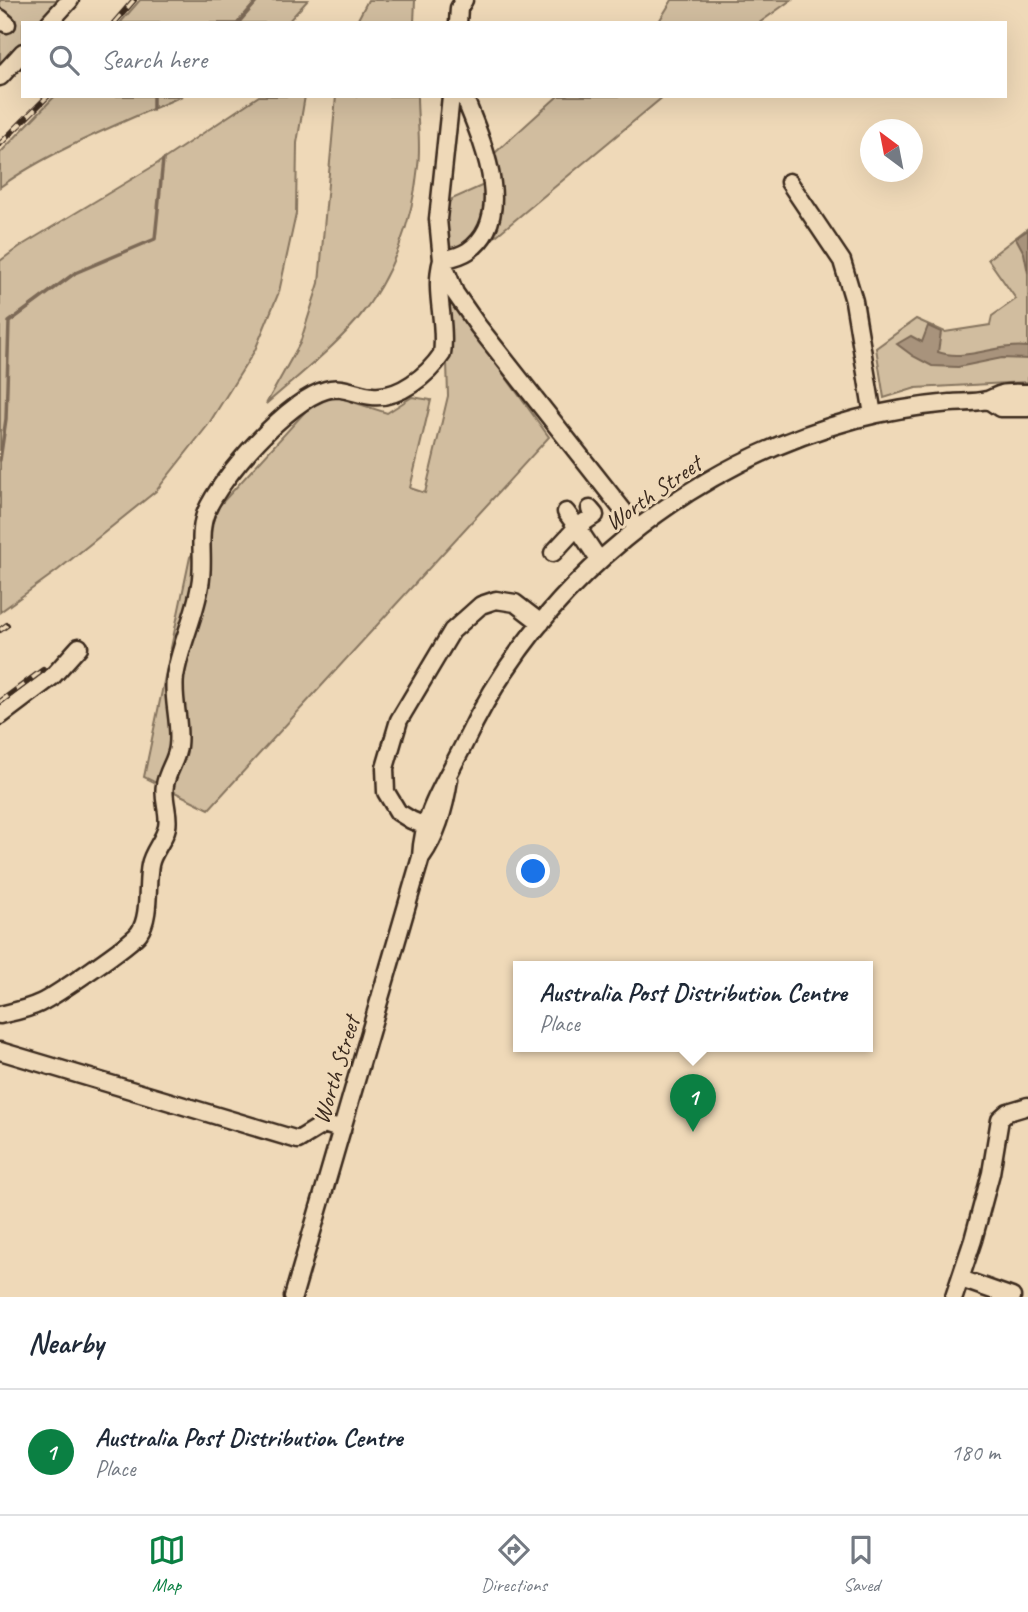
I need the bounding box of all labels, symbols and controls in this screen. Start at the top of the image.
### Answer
search box [21,21,1007,98]
icon: search [45,41,83,79]
text: Search here [101,43,207,76]
north arrow [860,119,923,182]
street label: Worth Street [599,447,709,537]
your location [516,854,550,888]
popup [513,961,873,1052]
text: Australia Post Distribution Centre [539,976,847,1009]
text: Place [539,1009,580,1038]
street label: Worth Street [305,1010,367,1127]
pin: 1 [670,1074,716,1132]
text: Nearby [28,1324,104,1362]
text: Australia Post Distribution Centre [95,1421,402,1454]
text: 1 [46,1438,56,1467]
text: 180 m [951,1438,1000,1467]
text: Place [95,1454,135,1483]
tab: Map [148,1531,186,1597]
tab: Directions [481,1531,547,1597]
tab: Saved [842,1531,880,1597]

